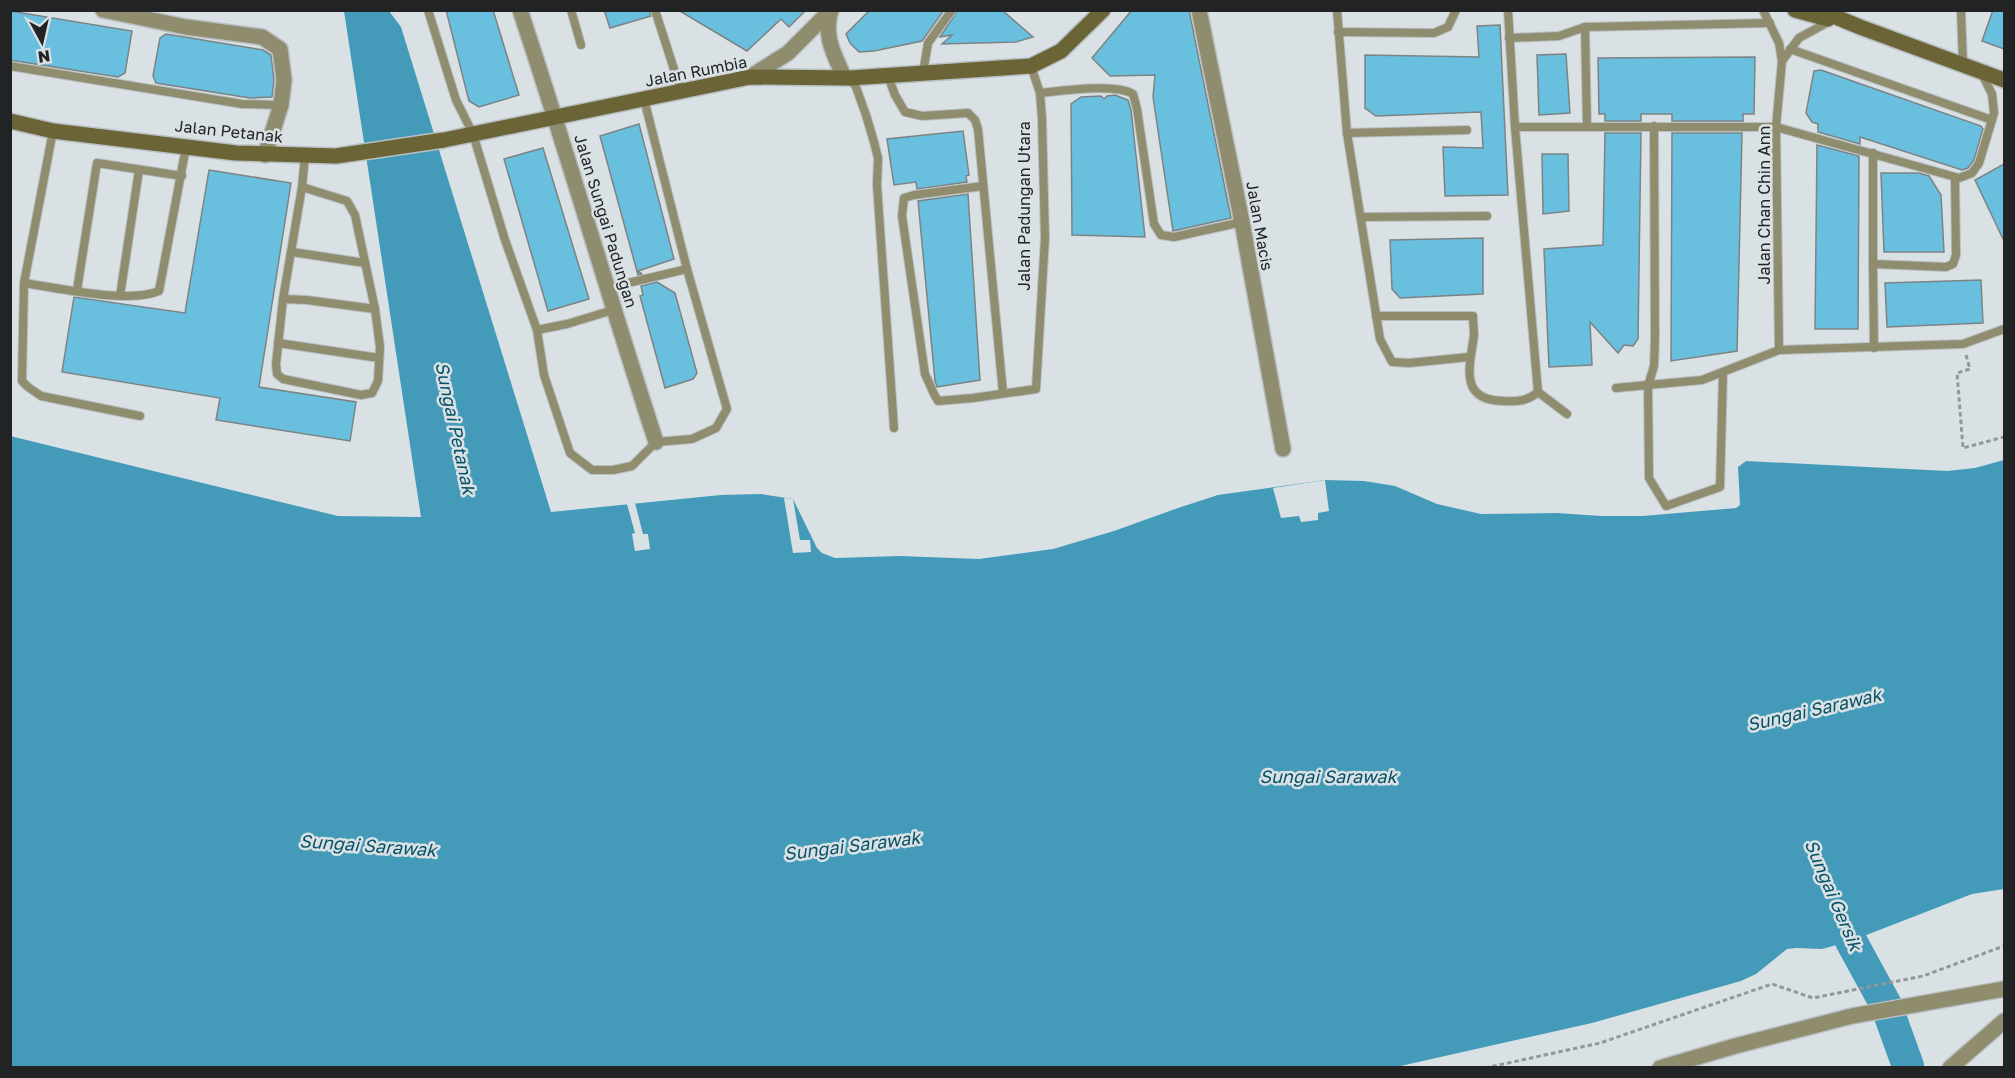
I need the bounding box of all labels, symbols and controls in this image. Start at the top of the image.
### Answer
north arrow [12,12,72,72]
text: N [37,46,52,68]
street label: Jalan Rumbia [643,51,749,91]
street label: Jalan Petanak [174,115,284,147]
street label: Jalan Padungan Utara [1014,121,1034,291]
street label: Jalan Chan Chin Ann [1754,126,1774,284]
street label: Jalan Sungai Padungan [570,132,642,310]
street label: Jalan Macis [1242,180,1278,272]
water label: Sungai Petanak [431,360,481,498]
water label: Sungai Sarawak [1745,682,1885,735]
water label: Sungai Sarawak [1259,765,1398,787]
water label: Sungai Sarawak [783,826,923,864]
water label: Sungai Sarawak [299,829,439,861]
water label: Sungai Gersik [1801,836,1868,956]

